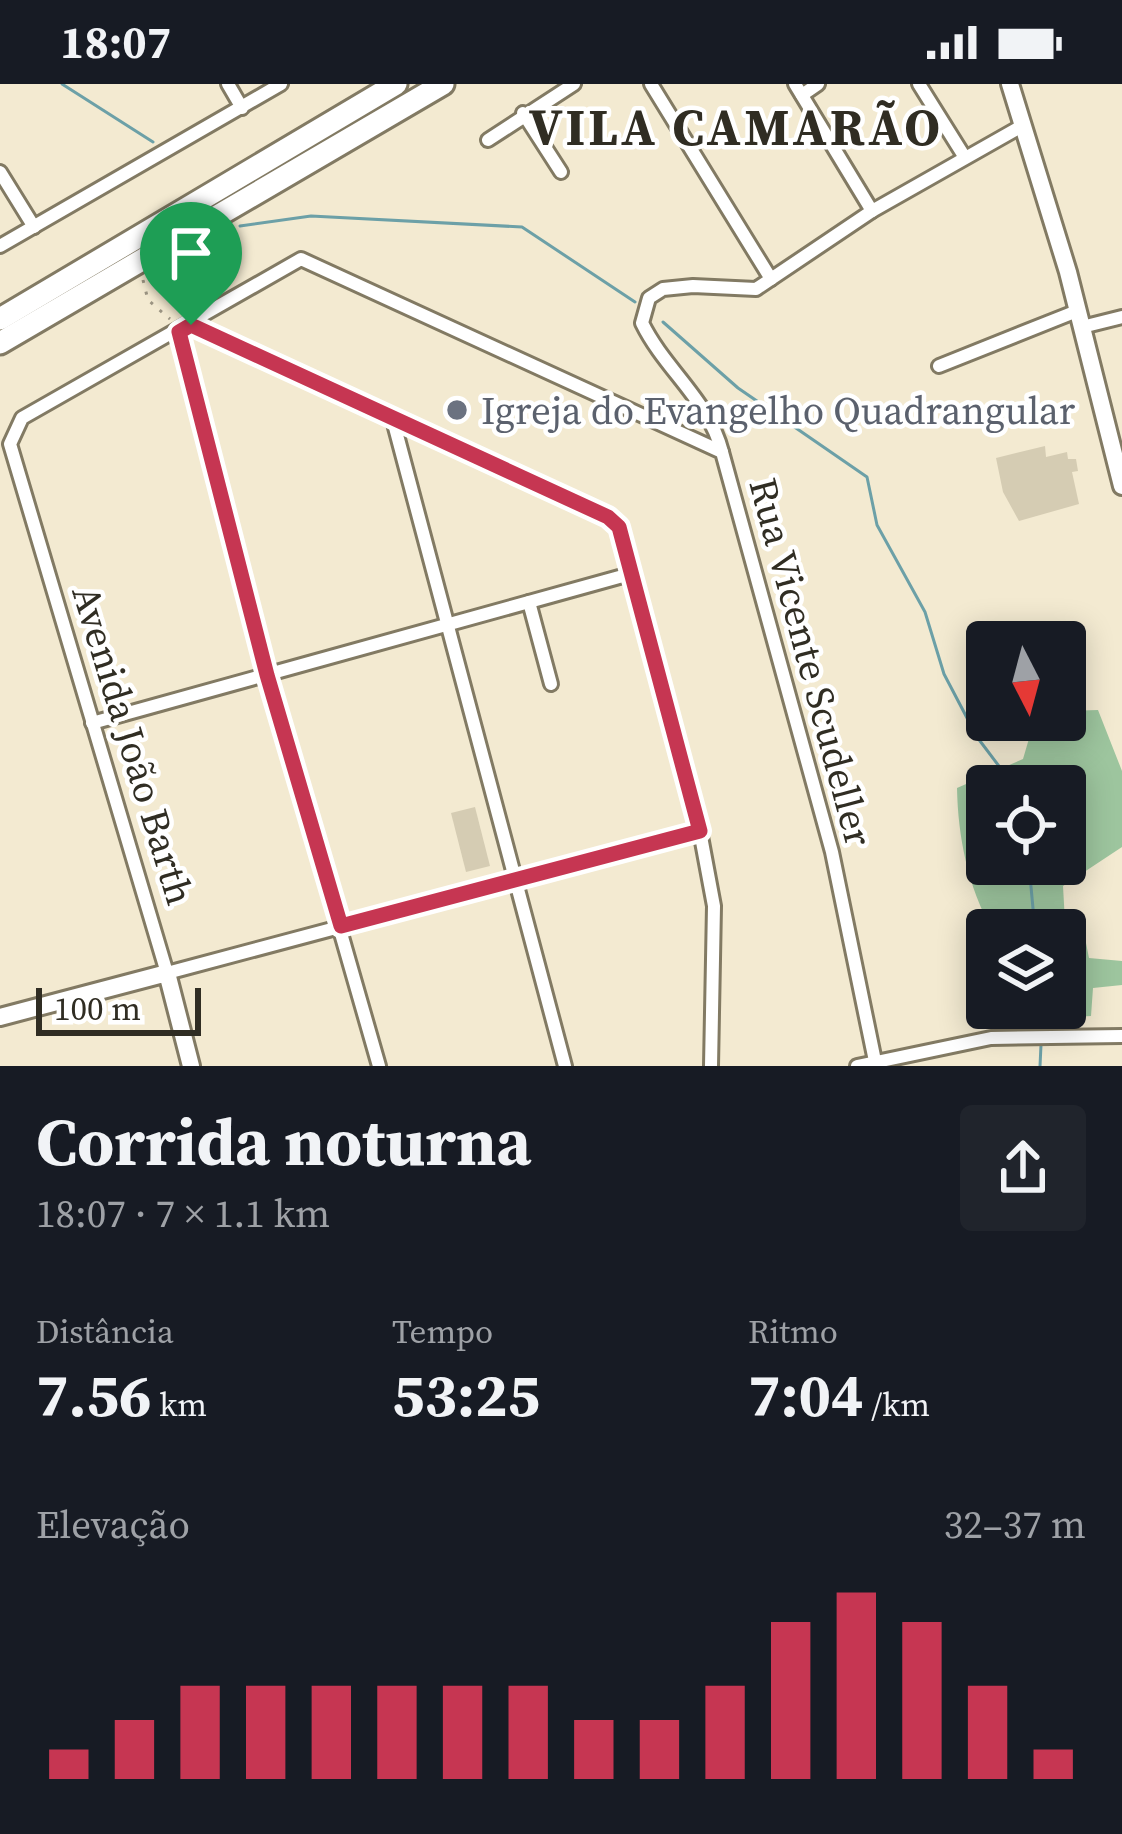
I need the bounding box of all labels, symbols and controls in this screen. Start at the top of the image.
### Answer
text: 18:07 [60,11,171,73]
district label: VILA CAMARÃO [529,92,943,162]
pin [140,202,242,325]
icon: arrive [158,220,224,286]
place label: Igreja do Evangelho Quadrangular [481,384,1076,437]
marker: Igreja do Evangelho Quadrangular [444,397,470,423]
street label: Rua Vicente Scudeller [736,472,886,852]
street label: Avenida João Barth [59,579,207,911]
north arrow [966,621,1086,741]
map controls [966,621,1086,1029]
button: locate [966,765,1086,885]
button: layers [966,909,1086,1029]
scale bar [36,982,201,1035]
text: 100 m [54,986,141,1031]
text: Corrida noturna [36,1097,531,1187]
button: share [960,1105,1086,1231]
text: 18:07 · 7 × 1.1 km [36,1187,330,1240]
text: Distância [36,1309,174,1354]
text: Tempo [392,1309,493,1354]
text: Ritmo [748,1309,838,1354]
text: 7.56 [36,1354,152,1436]
text: 53:25 [392,1354,540,1436]
text: 7:04 [748,1354,864,1436]
text: km [152,1382,207,1427]
text: /km [864,1382,930,1427]
text: Elevação [36,1498,190,1551]
text: 32–37 m [944,1498,1086,1551]

